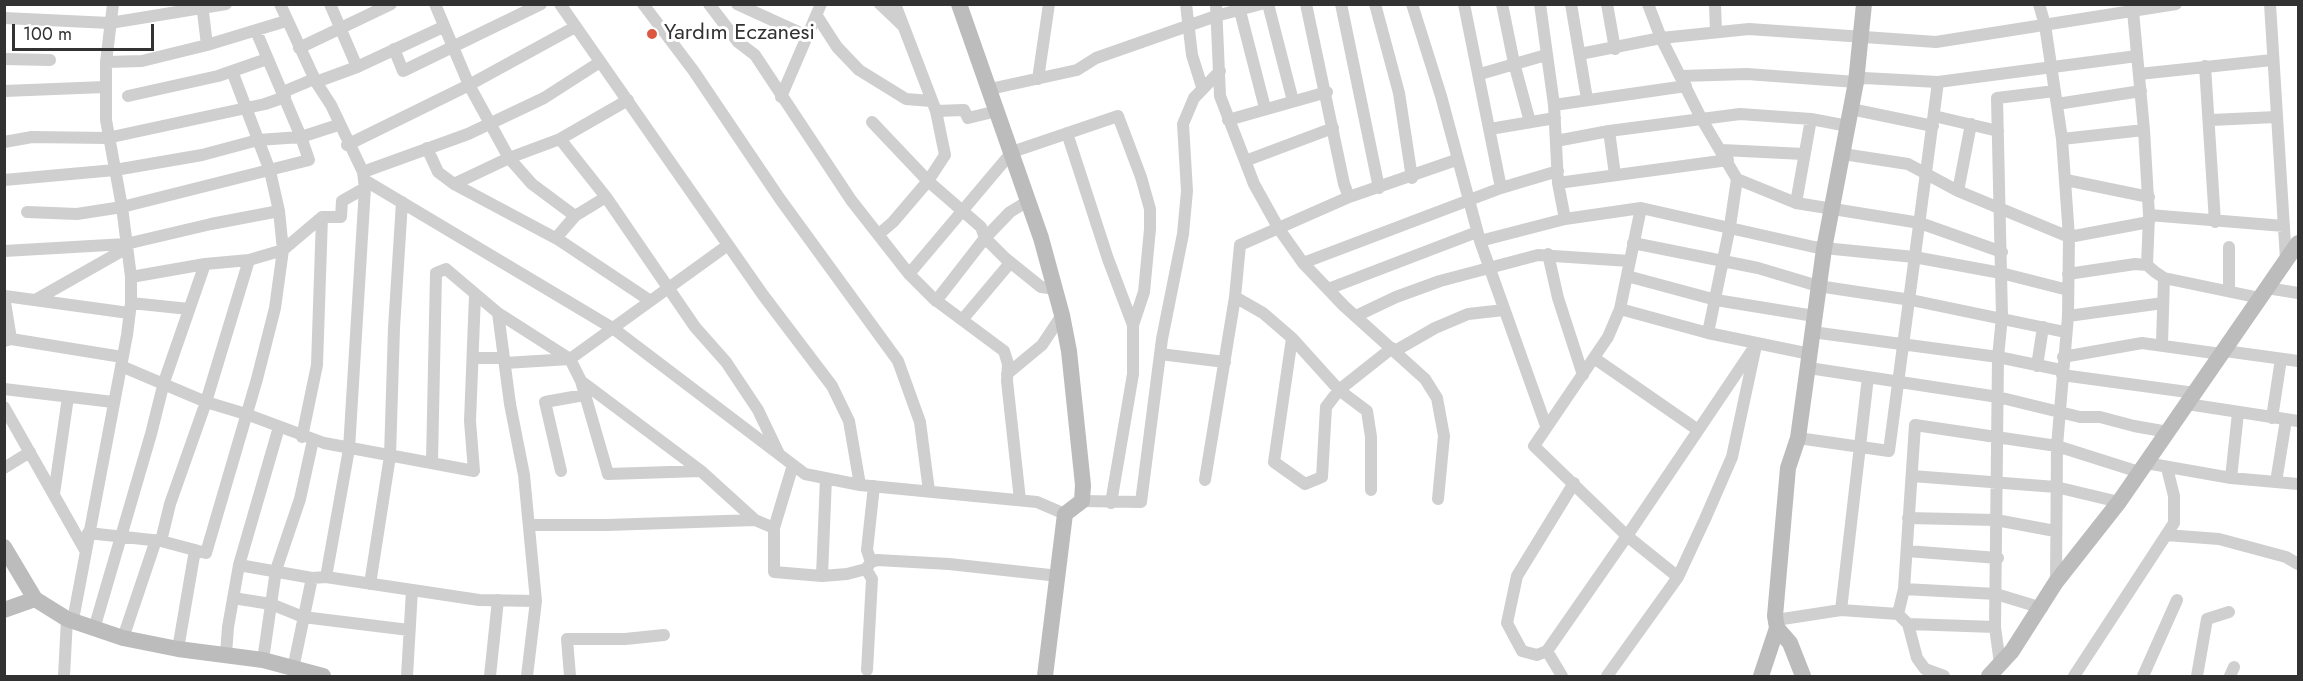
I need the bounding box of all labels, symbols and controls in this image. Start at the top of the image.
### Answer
scale bar [15,12,158,50]
text: 100 m [23,21,72,47]
place label: Yardım Eczanesi [664,21,815,47]
marker: Yardım Eczanesi [645,27,659,41]

